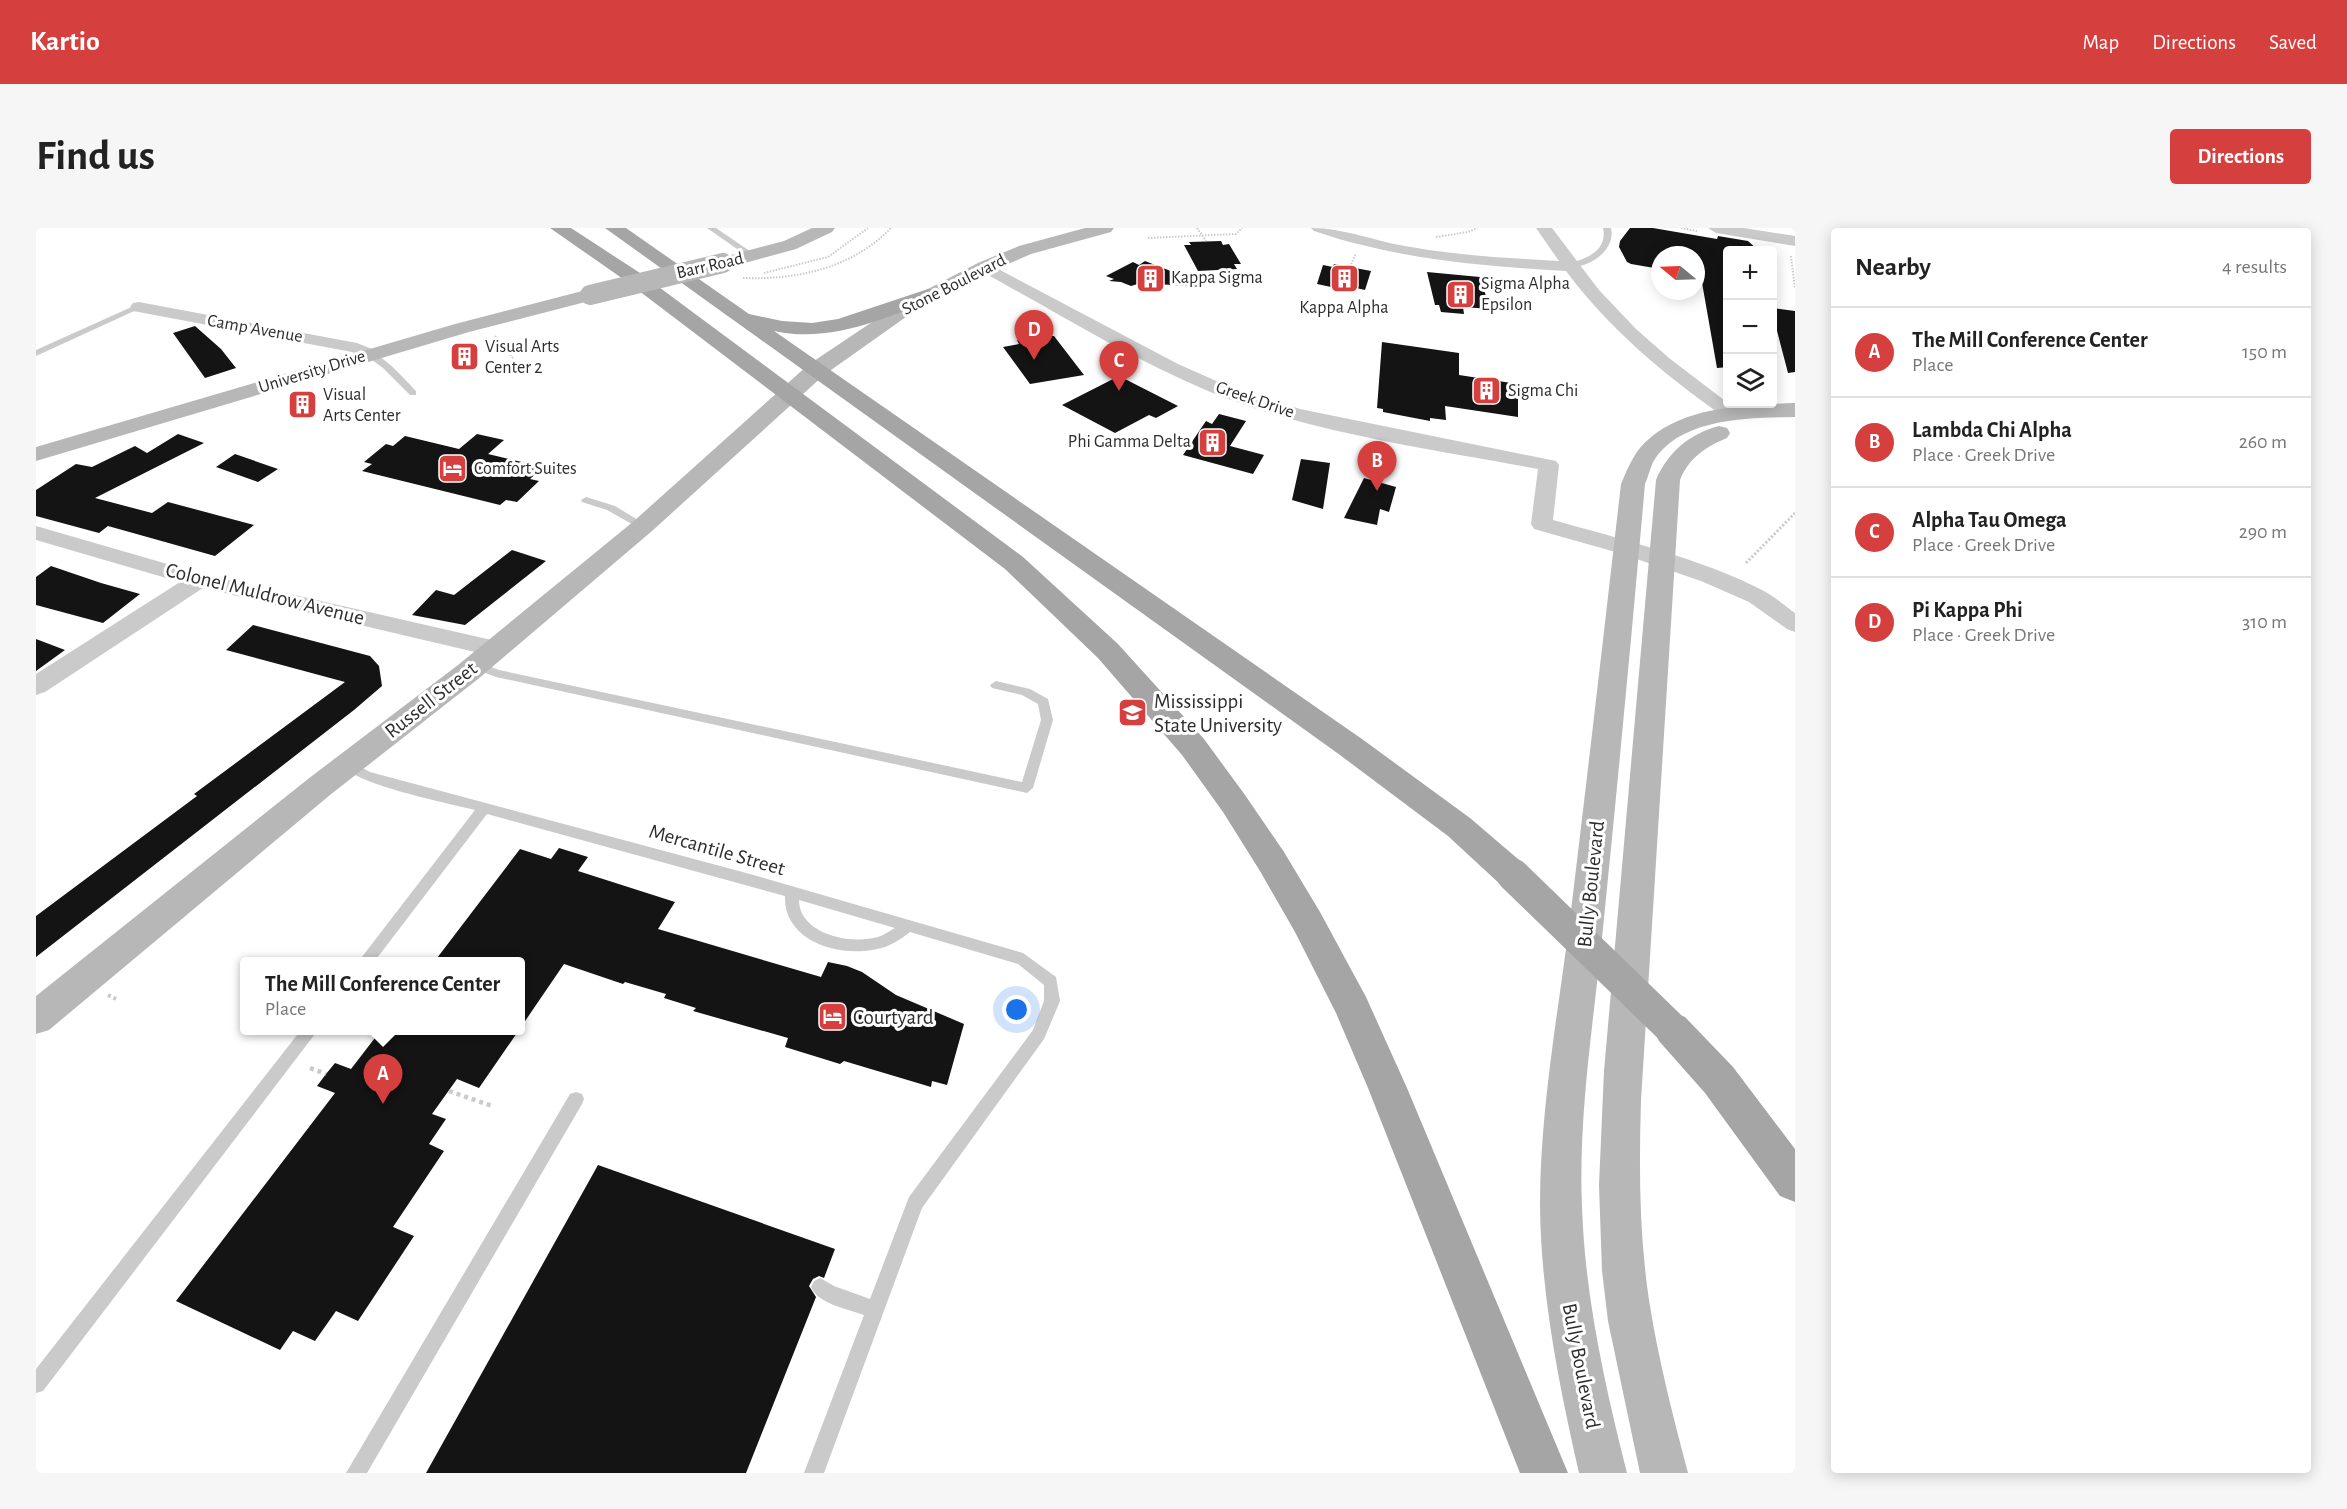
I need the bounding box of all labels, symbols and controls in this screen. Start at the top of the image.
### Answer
text: Kartio [30,28,100,56]
text: Map [2083,32,2119,53]
text: Directions [2152,32,2236,53]
text: Saved [2269,32,2317,53]
button: Directions [2170,129,2311,184]
text: Find us [36,135,155,177]
north arrow [1651,246,1705,300]
map controls [1723,246,1777,408]
button: + [1723,246,1777,300]
street label: Barr Road [675,250,745,282]
street label: Stone Boulevard [899,251,1009,319]
text: Nearby [1855,254,1931,280]
text: 4 results [2222,257,2287,277]
building icon: Kappa Sigma [1134,262,1166,294]
building icon: Kappa Alpha [1328,263,1360,295]
place label: Kappa Sigma [1171,269,1263,287]
place label: Sigma Alpha Epsilon [1481,275,1570,314]
building icon: Sigma Alpha Epsilon [1444,278,1476,310]
place label: Kappa Alpha [1299,299,1389,317]
button: − [1723,300,1777,354]
pin: D [1014,310,1054,360]
street label: Camp Avenue [206,312,304,346]
text: The Mill Conference Center [1912,329,2148,351]
place label: Visual Arts Center 2 [485,338,560,377]
building icon: Visual Arts Center 2 [448,341,480,373]
pin: C [1100,342,1138,391]
text: A [1869,342,1881,362]
text: 150 m [2242,342,2287,362]
street label: University Drive [256,347,368,397]
button: layers [1723,354,1777,408]
text: Place [1912,355,1953,375]
building icon: Sigma Chi [1471,375,1503,407]
street label: Greek Drive [1214,378,1296,422]
place label: Sigma Chi [1508,382,1578,400]
place label: Visual Arts Center [323,386,401,425]
building icon: Visual Arts Center [286,389,318,421]
text: Lambda Chi Alpha [1912,419,2072,441]
building icon: Phi Gamma Delta [1196,426,1228,458]
text: B [1869,432,1880,452]
text: 260 m [2239,432,2287,452]
place label: Phi Gamma Delta [1068,433,1191,451]
pin: B [1358,442,1396,491]
text: Place · Greek Drive [1912,445,2055,465]
hotel icon: Comfort Suites [437,453,469,485]
place label: Comfort Suites [474,460,577,478]
text: Alpha Tau Omega [1912,509,2067,531]
text: C [1869,522,1880,542]
text: 290 m [2239,522,2287,542]
text: Place · Greek Drive [1912,535,2055,555]
street label: Colonel Muldrow Avenue [164,559,366,629]
text: Pi Kappa Phi [1912,599,2023,621]
text: D [1868,612,1881,632]
text: 310 m [2242,612,2287,632]
text: Place · Greek Drive [1912,625,2055,645]
street label: Russell Street [381,658,481,742]
place label: Mississippi State University [1154,691,1282,736]
school or university icon: Mississippi State University [1117,697,1149,729]
street label: Bully Boulevard [1574,819,1608,948]
street label: Mercantile Street [647,821,788,880]
popup [240,957,525,1035]
text: The Mill Conference Center [265,973,500,995]
your location [1002,995,1031,1024]
text: Place [265,999,306,1019]
hotel icon: Courtyard [816,1001,848,1033]
place label: Courtyard [853,1007,934,1028]
pin: A [364,1054,402,1104]
street label: Bully Boulevard [1559,1301,1603,1431]

